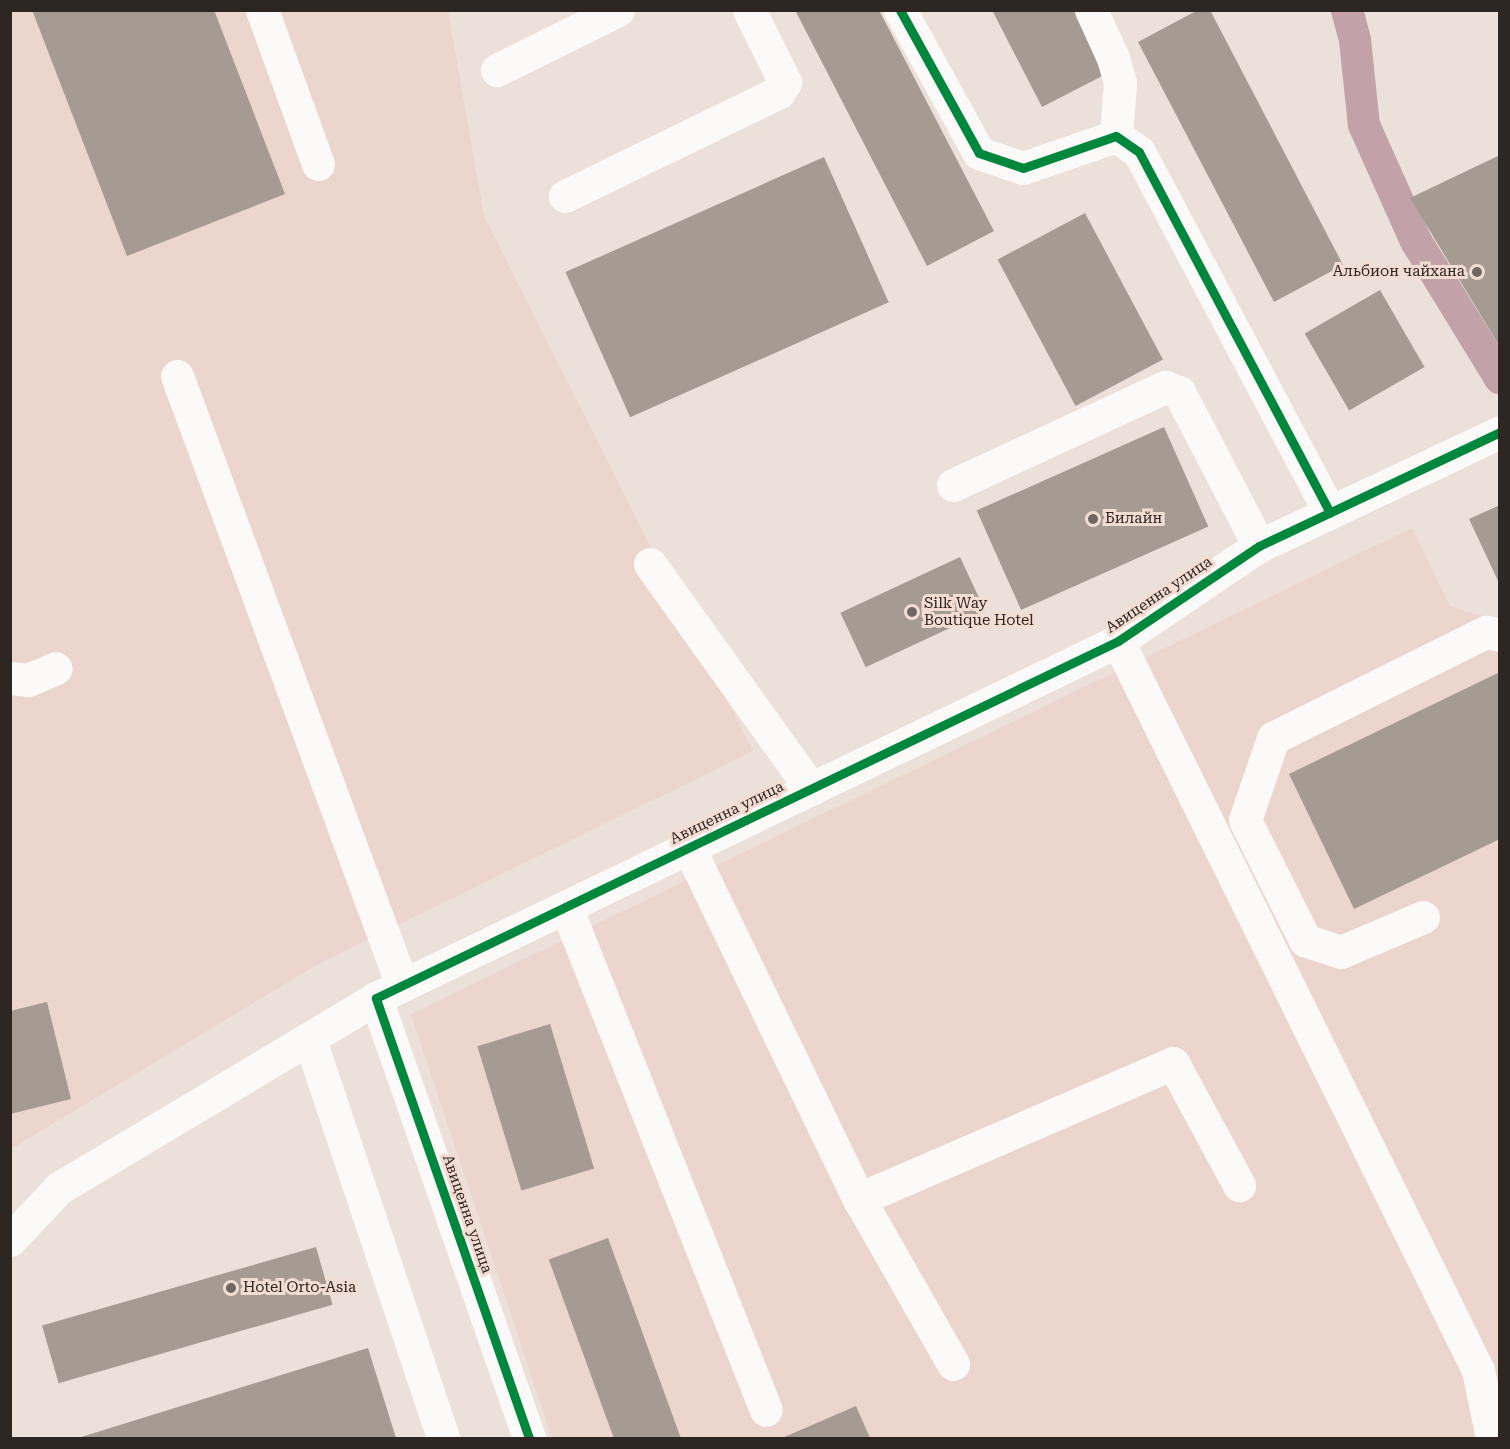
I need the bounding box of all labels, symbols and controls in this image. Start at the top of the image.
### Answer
place label: Альбион чайхана [1333,263,1465,281]
marker: Альбион чайхана [1470,265,1484,279]
place label: Билайн [1105,510,1162,528]
marker: Билайн [1086,512,1100,526]
street label: Авиценна улица [1102,553,1216,637]
place label: Silk Way Boutique Hotel [924,594,1034,629]
marker: Silk Way Boutique Hotel [905,605,919,619]
street label: Авиценна улица [667,778,787,848]
street label: Авиценна улица [438,1152,496,1276]
place label: Hotel Orto-Asia [243,1279,356,1297]
marker: Hotel Orto-Asia [224,1281,238,1295]

